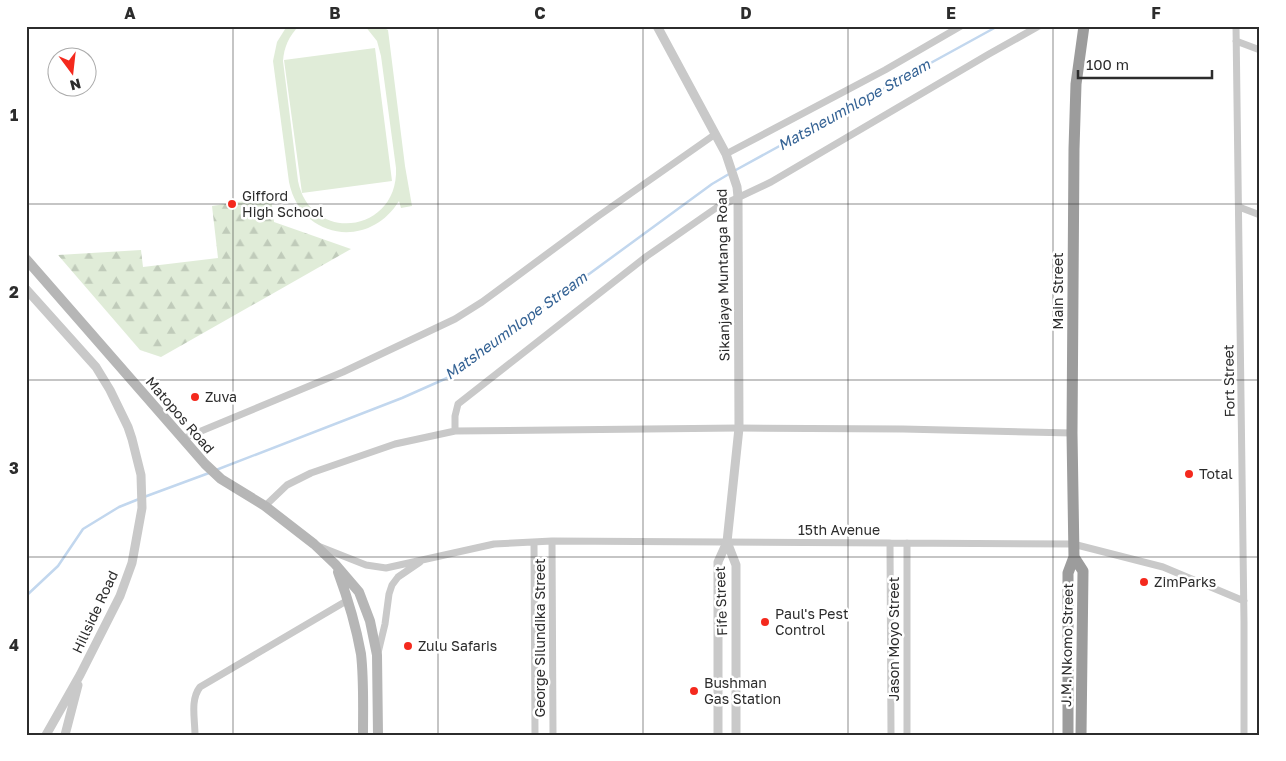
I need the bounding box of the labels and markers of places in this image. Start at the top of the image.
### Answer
place label: Gifford High School [242,187,324,220]
marker: Gifford High School [226,198,238,210]
place label: Zuva [205,388,237,405]
marker: Zuva [189,391,201,403]
place label: Total [1199,465,1233,482]
marker: Total [1183,468,1195,480]
place label: ZimParks [1154,573,1216,590]
marker: ZimParks [1138,576,1150,588]
place label: Paul's Pest Control [775,605,849,638]
marker: Paul's Pest Control [759,616,771,628]
place label: Zulu Safaris [418,637,497,654]
marker: Zulu Safaris [402,640,414,652]
place label: Bushman Gas Station [704,674,781,707]
marker: Bushman Gas Station [688,685,700,697]

